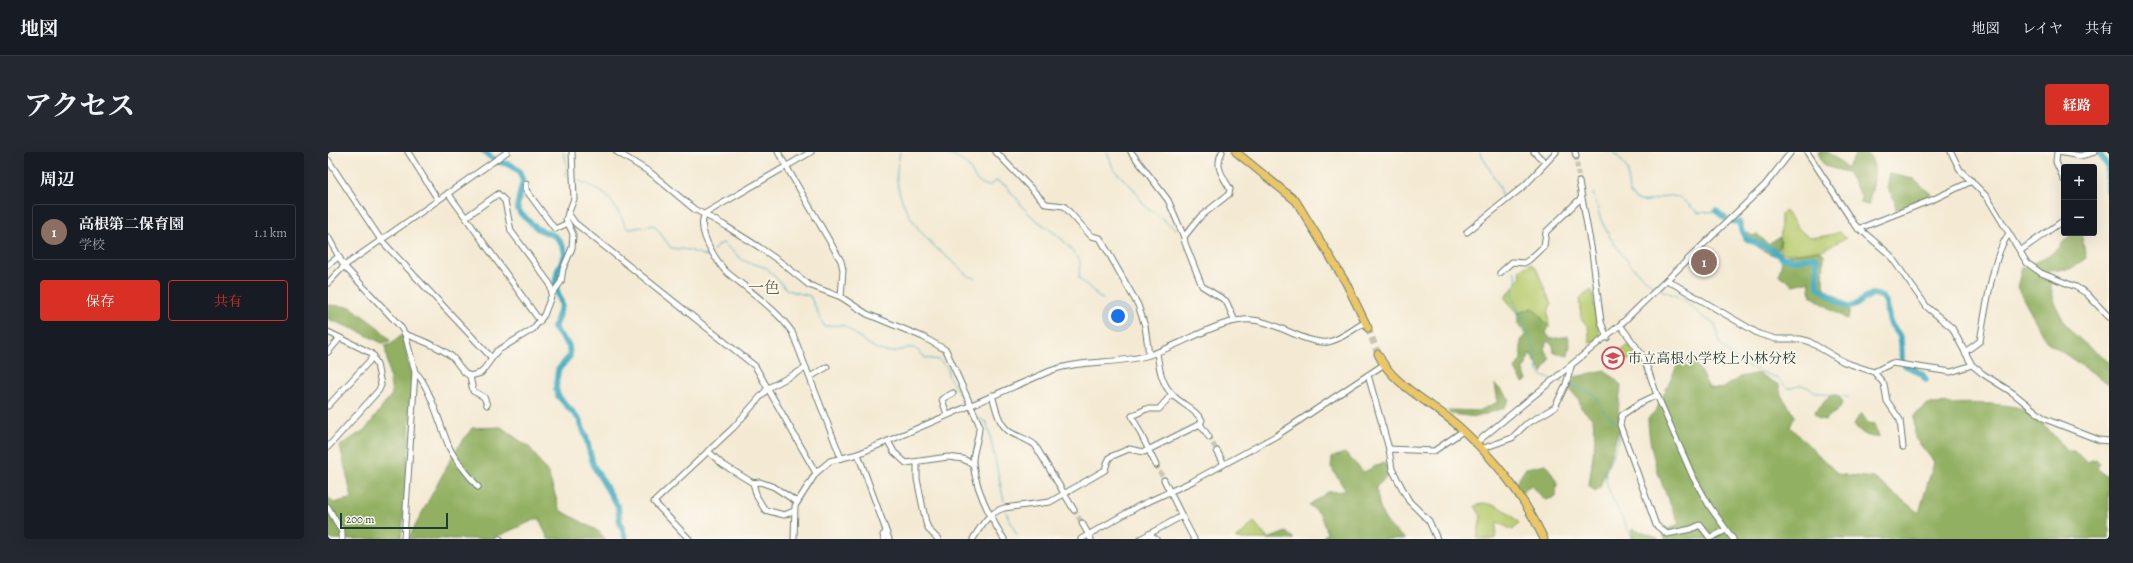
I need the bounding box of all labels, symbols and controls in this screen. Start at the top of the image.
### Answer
text: 地図 [20,16,58,42]
text: 地図 [1972,19,2000,38]
text: レイヤ [2022,19,2063,38]
text: 共有 [2085,19,2113,38]
button: 経路 [2045,84,2109,125]
text: アクセス [24,87,135,125]
map controls [2061,164,2097,236]
button: + [2061,164,2097,200]
text: 周辺 [40,168,74,191]
button: − [2061,200,2097,236]
text: 高根第二保育園 [79,214,184,234]
text: 1 [52,224,56,241]
text: 1.1 km [254,224,287,241]
text: 学校 [79,236,105,253]
pin: 1 [1691,247,1717,277]
district label: 一色 [748,277,780,299]
button: 保存 [40,280,160,321]
button: 共有 [168,280,288,321]
your location [1108,306,1128,326]
school or university icon: 市立高根小学校上小林分校 [1600,345,1626,371]
place label: 市立高根小学校上小林分校 [1628,349,1796,368]
scale bar [340,511,448,530]
text: 200 m [346,512,374,527]

